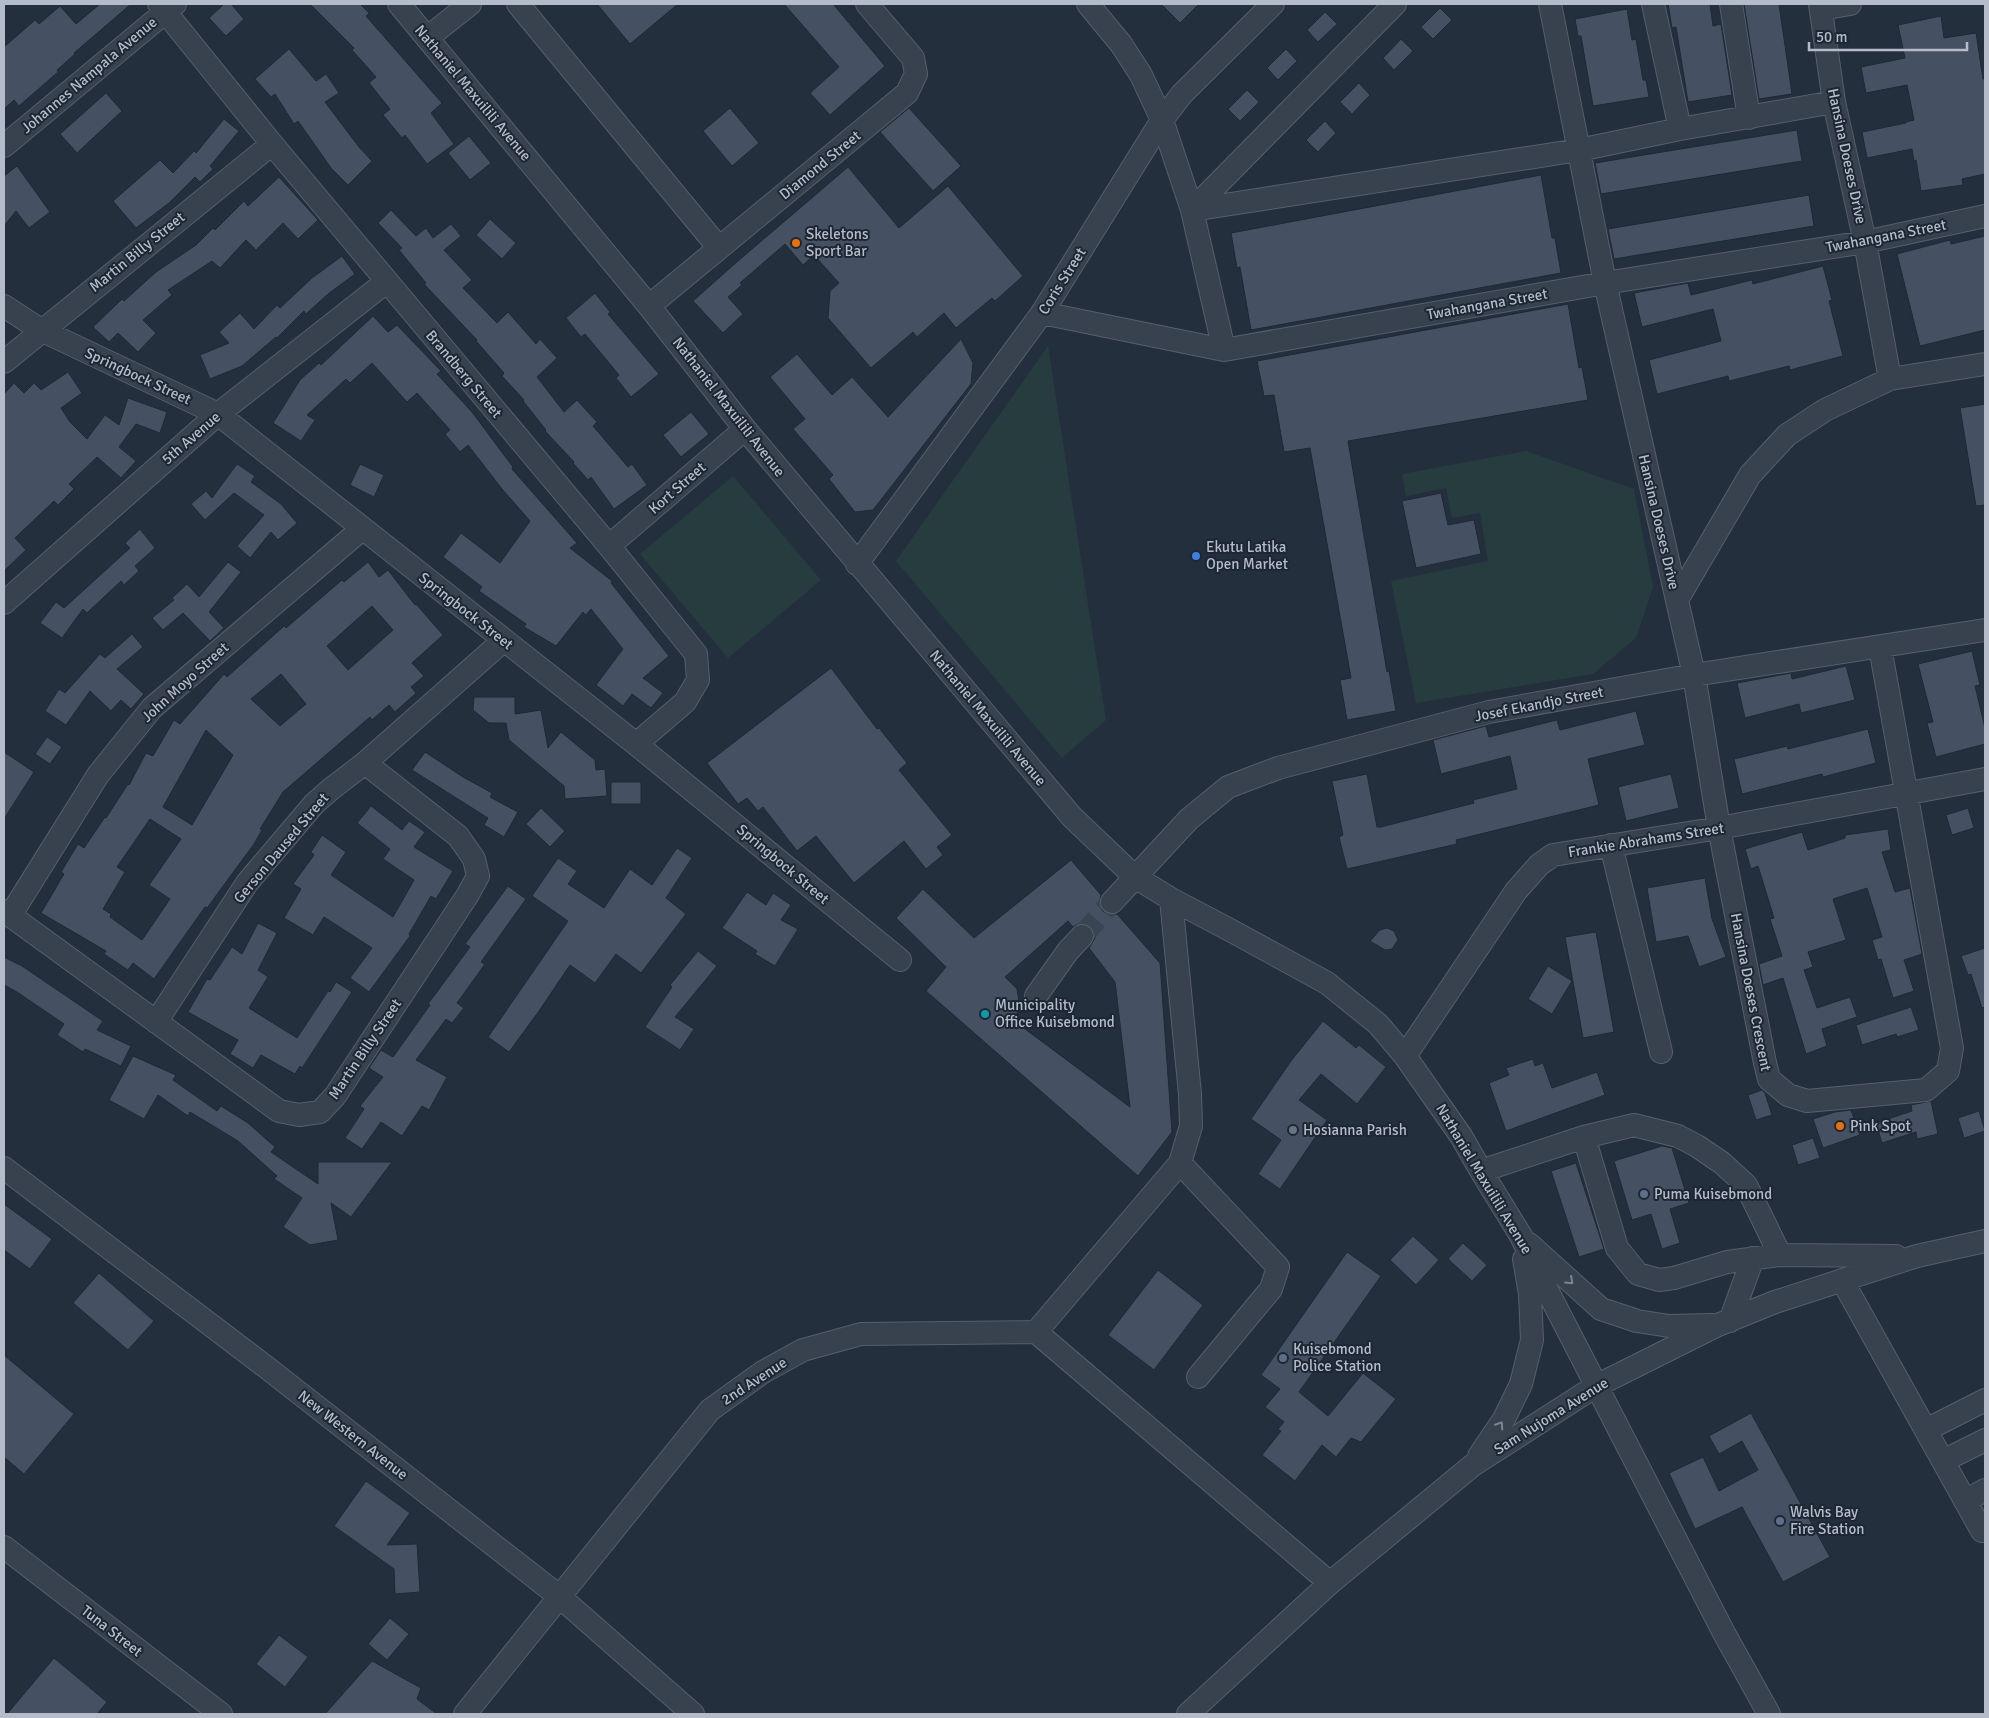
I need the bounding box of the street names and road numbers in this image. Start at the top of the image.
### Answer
street label: Johannes Nampala Avenue [17,13,161,137]
street label: Nathaniel Maxuilili Avenue [411,21,535,165]
street label: Hansina Doeses Drive [1824,87,1870,225]
street label: Diamond Street [776,127,864,203]
street label: Martin Billy Street [86,208,188,296]
street label: Twahangana Street [1824,215,1948,257]
street label: Coris Street [1034,244,1090,318]
street label: Twahangana Street [1425,285,1549,323]
street label: Brandberg Street [422,326,506,422]
street label: Nathaniel Maxuilili Avenue [669,334,789,480]
street label: Springbock Street [82,344,194,408]
street label: 5th Avenue [158,408,224,468]
street label: Hansina Doeses Drive [1635,453,1683,591]
street label: Kort Street [645,458,709,518]
street label: Springbock Street [415,569,517,653]
street label: John Moyo Street [138,638,232,726]
street label: Nathaniel Maxuilili Avenue [926,646,1050,790]
street label: Josef Ekandjo Street [1473,683,1605,725]
street label: Gerson Daused Street [230,789,332,907]
street label: Frankie Abrahams Street [1567,819,1725,861]
street label: Springbock Street [733,820,833,908]
street label: Hansina Doeses Crescent [1727,911,1775,1073]
street label: Martin Billy Street [325,995,405,1103]
street label: Nathaniel Maxuilili Avenue [1432,1101,1536,1257]
street label: 2nd Avenue [718,1353,790,1409]
street label: Sam Nujoma Avenue [1491,1374,1611,1458]
street label: New Western Avenue [294,1387,412,1483]
street label: Tuna Street [78,1602,146,1660]

